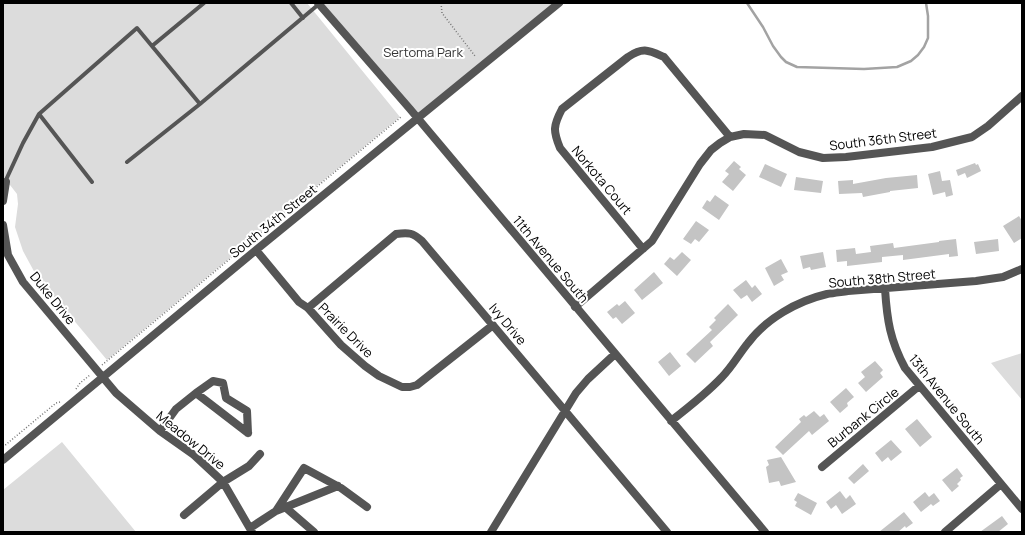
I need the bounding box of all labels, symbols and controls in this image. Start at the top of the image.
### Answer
park label: Sertoma Park [383,43,463,61]
street label: South 36th Street [828,123,938,155]
street label: Norkota Court [568,142,636,218]
street label: South 34th Street [226,180,320,262]
street label: 11th Avenue South [509,211,593,307]
street label: South 38th Street [828,264,936,292]
street label: Duke Drive [26,268,80,329]
street label: Prairie Drive [315,299,378,362]
street label: Ivy Drive [485,299,531,349]
street label: 13th Avenue South [905,350,989,448]
street label: Burbank Circle [824,383,903,451]
street label: Meadow Drive [153,407,230,474]

